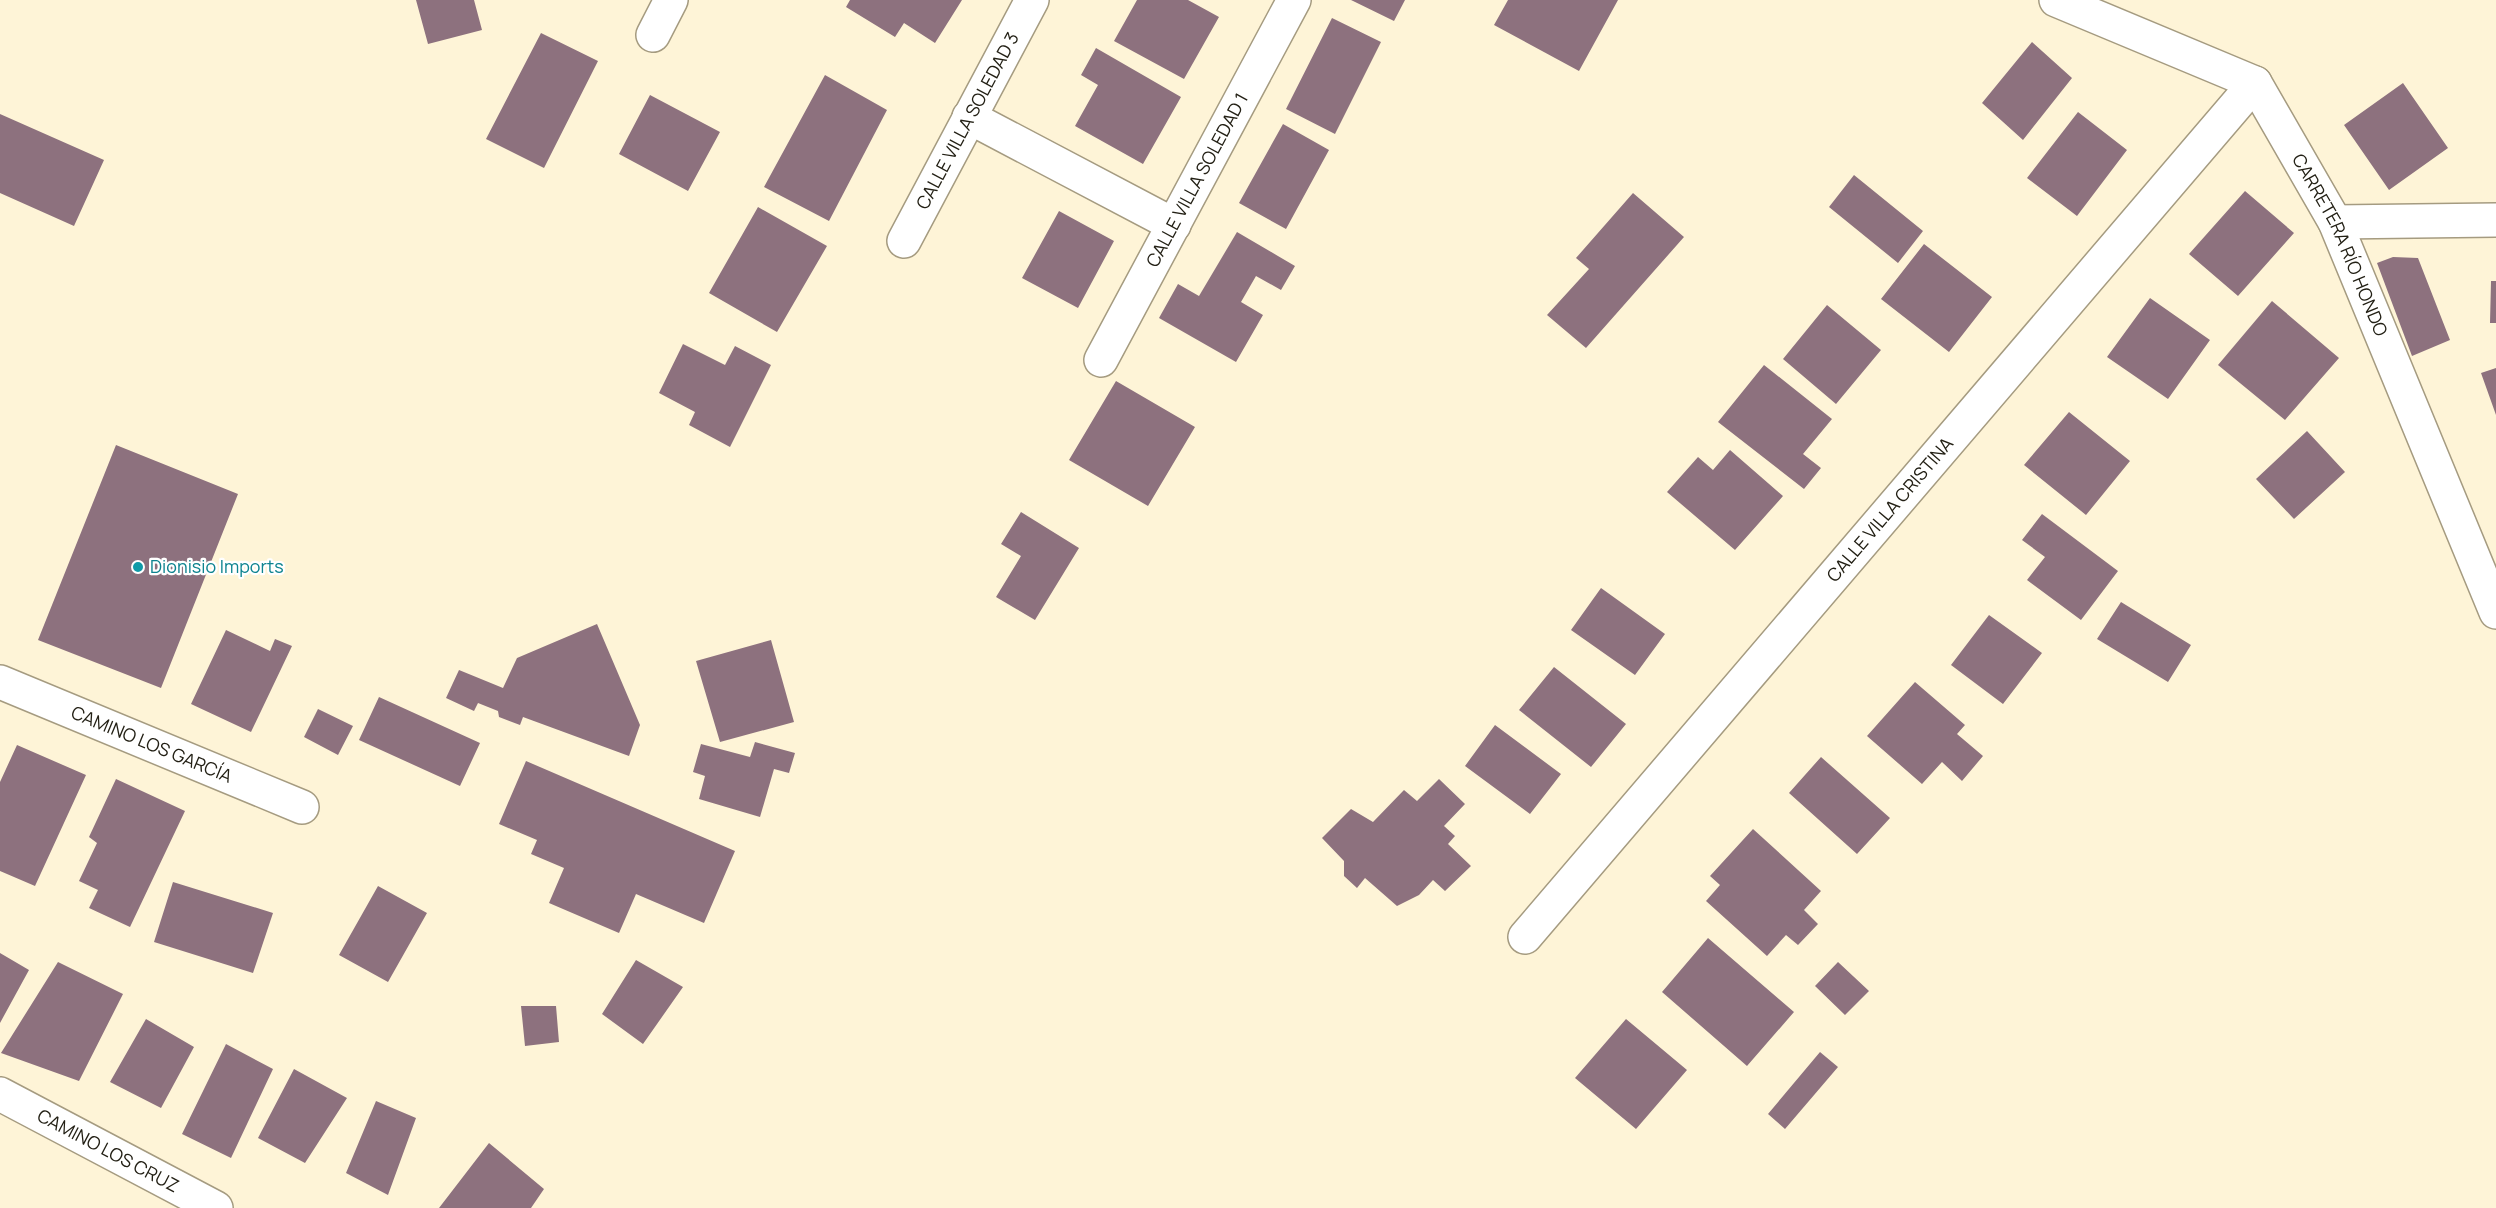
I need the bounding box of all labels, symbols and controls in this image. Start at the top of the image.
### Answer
street label: CALLE VILLA SOLEDAD 3 [910,28,1024,213]
street label: CALLE VILLA SOLEDAD 1 [1140,88,1253,271]
street label: CARRETERA RÍO HONDO [2287,149,2394,340]
street label: CALLE VILLA CRISTINA [1821,431,1958,586]
place label: Dionisio Imports [150,554,284,578]
marker: Dionisio Imports [131,560,145,574]
street label: CAMINO LOS GARCÍA [68,700,237,788]
street label: CAMINO LOS CRUZ [33,1103,183,1197]

